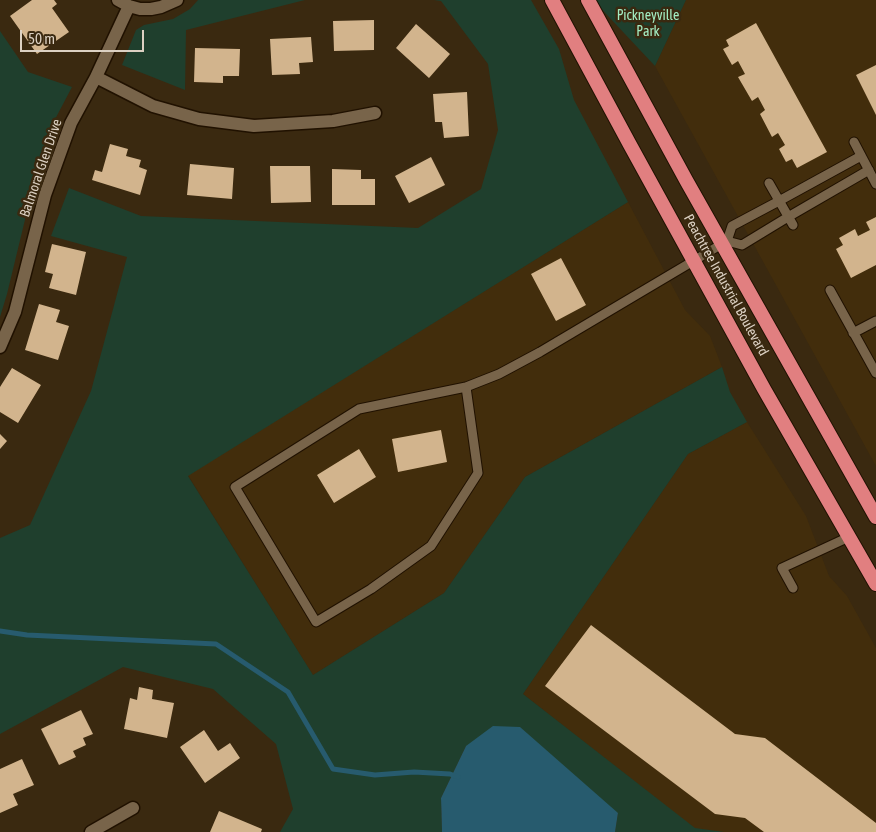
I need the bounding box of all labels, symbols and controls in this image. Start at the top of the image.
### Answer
park label: Pickneyville Park [617,8,679,40]
scale bar [22,20,146,52]
text: 50 m [28,30,55,47]
street label: Balmoral Glen Drive [16,117,66,219]
street label: Peachtree Industrial Boulevard [680,211,772,359]

